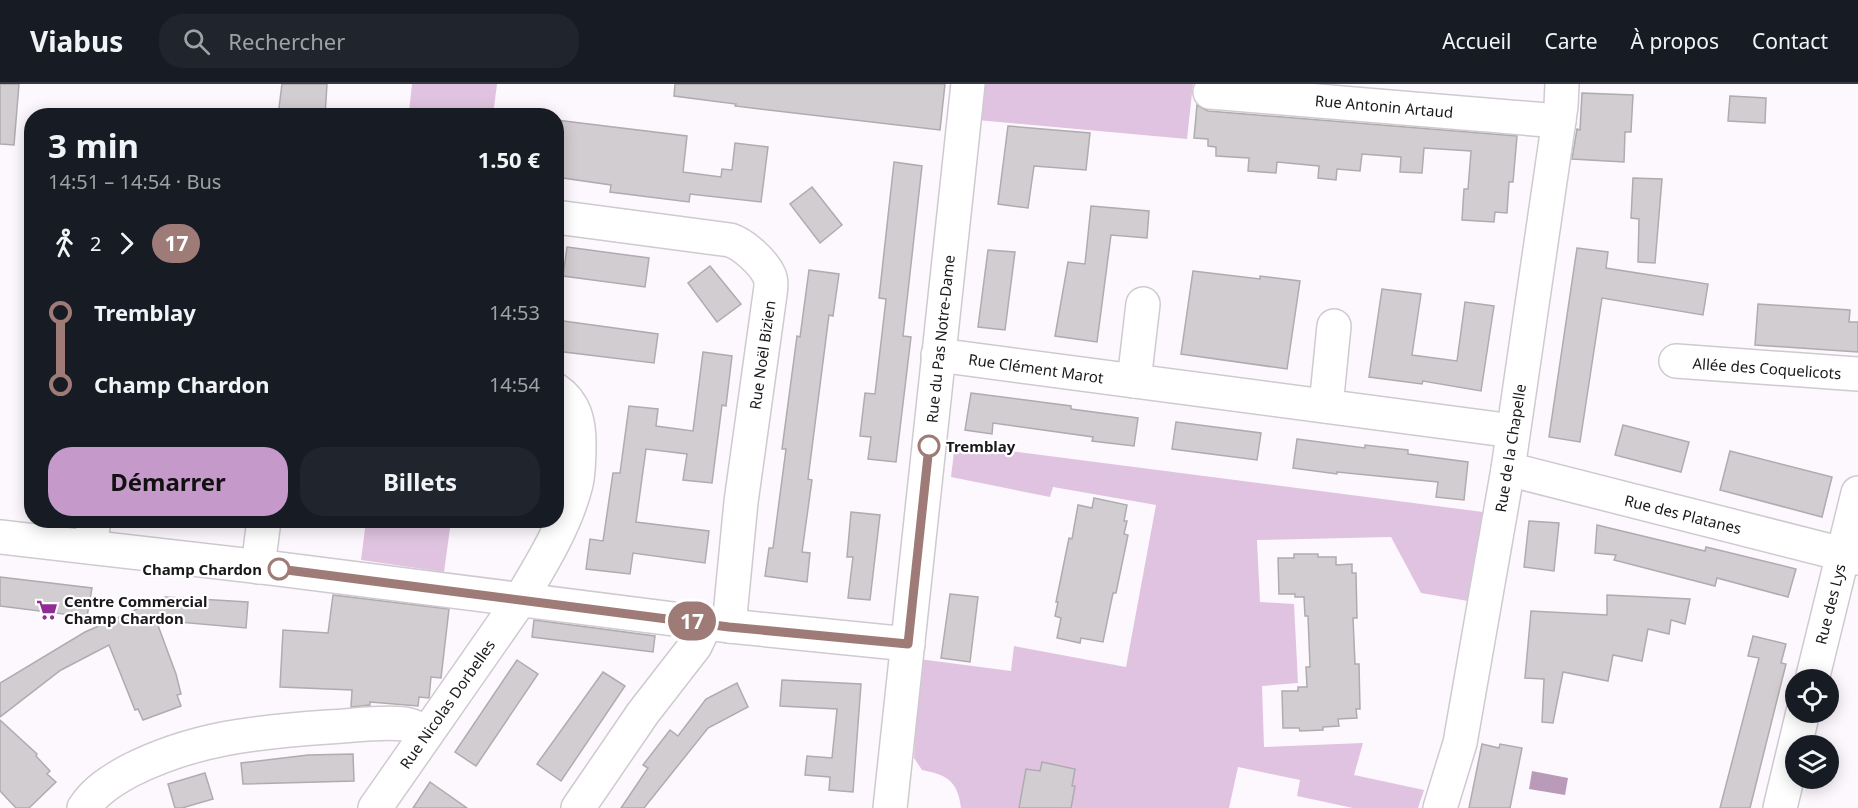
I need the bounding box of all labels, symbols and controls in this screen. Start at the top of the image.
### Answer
search box [159,14,579,68]
text: Viabus [30,22,123,60]
icon: search [180,25,213,58]
text: Rechercher [228,26,345,56]
text: Accueil [1442,27,1511,55]
text: Carte [1544,27,1598,55]
text: À propos [1631,27,1719,55]
text: Contact [1752,27,1828,55]
street label: Rue Antonin Artaud [1314,90,1454,122]
text: 3 min [48,123,139,168]
text: 1.50 € [478,144,540,174]
text: 14:51 – 14:54 · Bus [48,168,221,195]
icon: walk [48,227,81,260]
icon: forward [110,227,143,260]
text: 17 [164,229,188,257]
text: 2 [90,230,101,257]
street label: Rue du Pas Notre-Dame [921,254,959,424]
text: Tremblay [94,297,196,327]
text: 14:53 [489,299,540,326]
street label: Rue Noël Bizien [744,299,780,411]
street label: Rue Clément Marot [967,349,1105,387]
street label: Allée des Coquelicots [1692,353,1842,383]
text: Champ Chardon [94,369,270,399]
text: 14:54 [489,371,540,398]
street label: Rue de la Chapelle [1490,382,1530,514]
marker: Tremblay [918,435,940,457]
place label: Tremblay [946,436,1016,456]
button: Démarrer [48,447,288,516]
button: Billets [300,447,540,516]
street label: Rue des Platanes [1622,490,1744,538]
marker: Champ Chardon [268,558,290,580]
place label: Champ Chardon [142,559,262,579]
street label: Rue des Lys [1810,562,1850,646]
place label: Centre Commercial Champ Chardon [64,591,207,628]
supermarket icon: Centre Commercial Champ Chardon [35,598,59,622]
line badge: 17 [665,602,719,640]
text: 17 [680,607,704,635]
street label: Rue Nicolas Dorbelles [395,636,499,772]
map controls [1785,669,1839,789]
button: locate [1785,669,1839,723]
button: layers [1785,735,1839,789]

